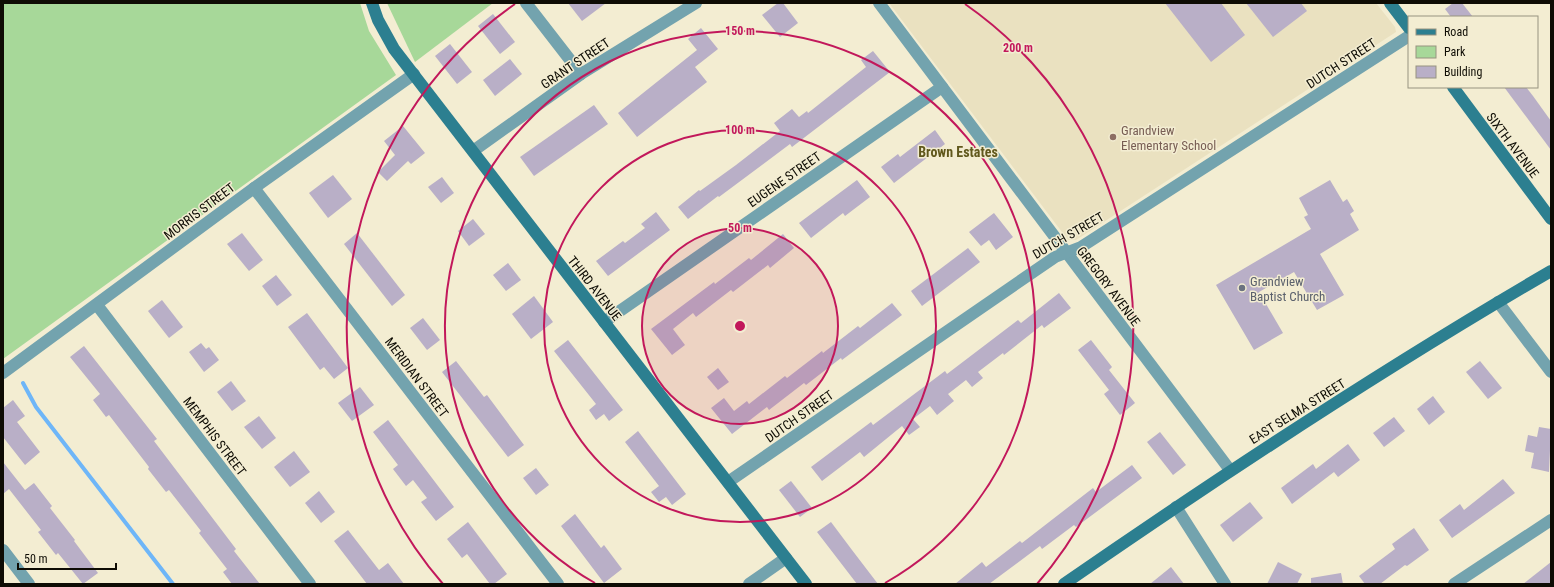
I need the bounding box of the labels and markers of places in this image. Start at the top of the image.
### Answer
place label: Grandview Elementary School [1121,123,1216,153]
marker: Grandview Elementary School [1108,132,1118,142]
place label: Grandview Baptist Church [1250,274,1325,304]
marker: Grandview Baptist Church [1237,283,1247,293]
centre of rings [733,319,747,333]

